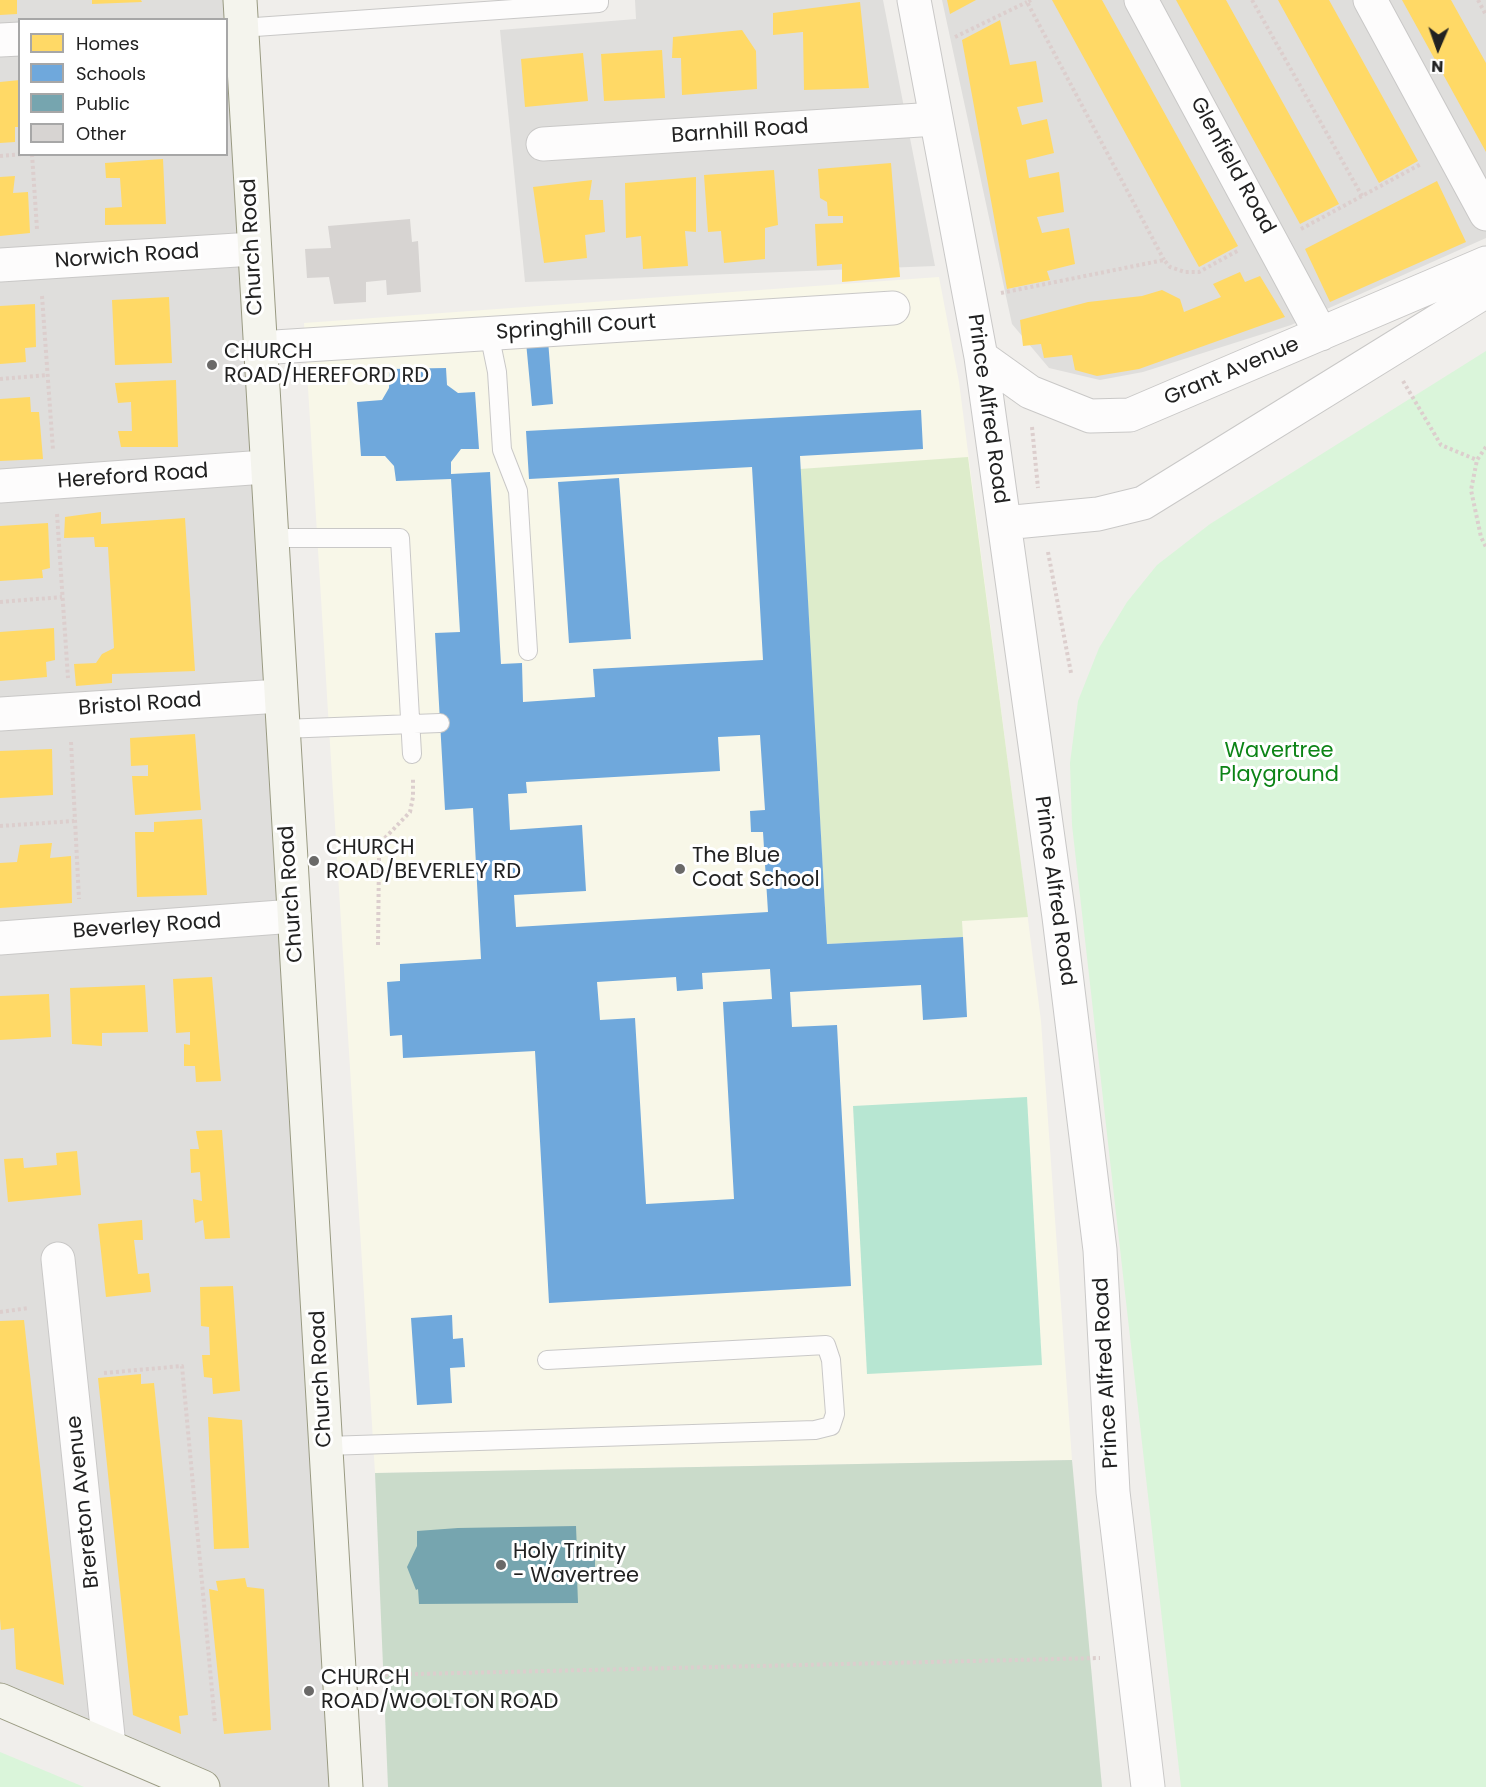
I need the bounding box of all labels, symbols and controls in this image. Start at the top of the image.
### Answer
legend [18,18,228,156]
north arrow [1408,18,1468,78]
text: Homes [76,31,139,56]
text: N [1431,55,1444,78]
text: Schools [76,61,146,86]
text: Public [76,91,130,116]
street label: Glenfield Road [1184,93,1280,239]
street label: Barnhill Road [671,115,809,149]
text: Other [76,121,126,146]
street label: Church Road [237,178,269,316]
street label: Norwich Road [54,239,200,275]
street label: Springhill Court [495,310,657,346]
street label: Prince Alfred Road [961,312,1013,506]
street label: Grant Avenue [1161,332,1303,412]
place label: CHURCH ROAD/HEREFORD RD [224,340,429,390]
marker: CHURCH ROAD/HEREFORD RD [205,358,219,372]
street label: Hereford Road [57,459,209,495]
street label: Bristol Road [78,688,202,722]
park label: Wavertree Playground [1219,739,1339,789]
street label: Prince Alfred Road [1028,794,1080,988]
street label: Church Road [275,825,309,963]
place label: CHURCH ROAD/BEVERLEY RD [326,836,521,886]
place label: The Blue Coat School [692,844,820,894]
marker: CHURCH ROAD/BEVERLEY RD [307,854,321,868]
marker: The Blue Coat School [673,862,687,876]
street label: Beverley Road [72,909,222,945]
street label: Prince Alfred Road [1089,1277,1125,1469]
street label: Church Road [306,1310,338,1448]
street label: Brereton Avenue [62,1414,106,1590]
place label: Holy Trinity - Wavertree [513,1540,639,1590]
marker: Holy Trinity - Wavertree [494,1558,508,1572]
place label: CHURCH ROAD/WOOLTON ROAD [321,1666,558,1716]
marker: CHURCH ROAD/WOOLTON ROAD [302,1684,316,1698]

